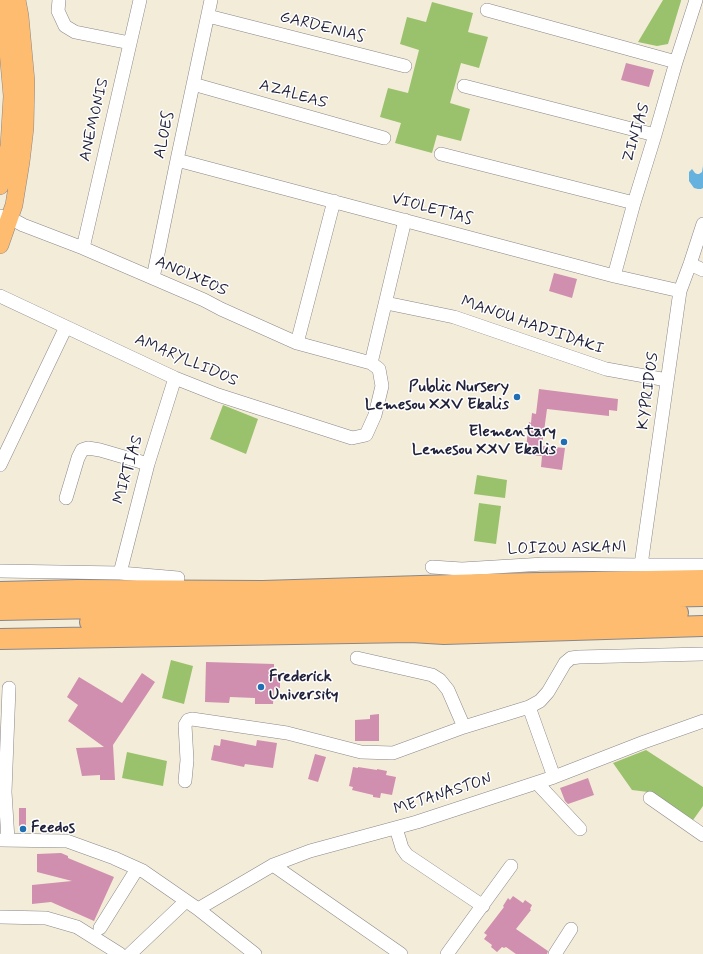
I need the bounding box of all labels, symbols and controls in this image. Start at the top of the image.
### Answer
street label: GARDENIAS [277,8,367,48]
street label: AZALEAS [257,76,329,114]
street label: ANEMONIS [76,77,114,163]
street label: ZINIAS [619,101,655,165]
street label: ALOES [151,109,179,161]
street label: VIOLETTAS [389,190,475,230]
street label: ANOIXEOS [152,253,230,301]
street label: MANOU HADJIDAKI [458,293,606,359]
street label: AMARYLLIDOS [132,331,240,391]
street label: KYPRIDOS [634,351,664,431]
place label: Public Nursery Lemesou XXV Ekalis [365,378,509,416]
marker: Public Nursery Lemesou XXV Ekalis [512,392,522,402]
place label: Elementary Lemesou XXV Ekalis [412,423,556,461]
street label: MIRTIAS [110,433,148,507]
marker: Elementary Lemesou XXV Ekalis [559,437,569,447]
street label: LOIZOU ASKANI [507,538,627,560]
place label: Frederick University [269,668,339,706]
marker: Frederick University [256,682,266,692]
street label: METANASTON [391,770,495,820]
place label: Feedos [31,819,75,839]
marker: Feedos [18,824,28,834]

